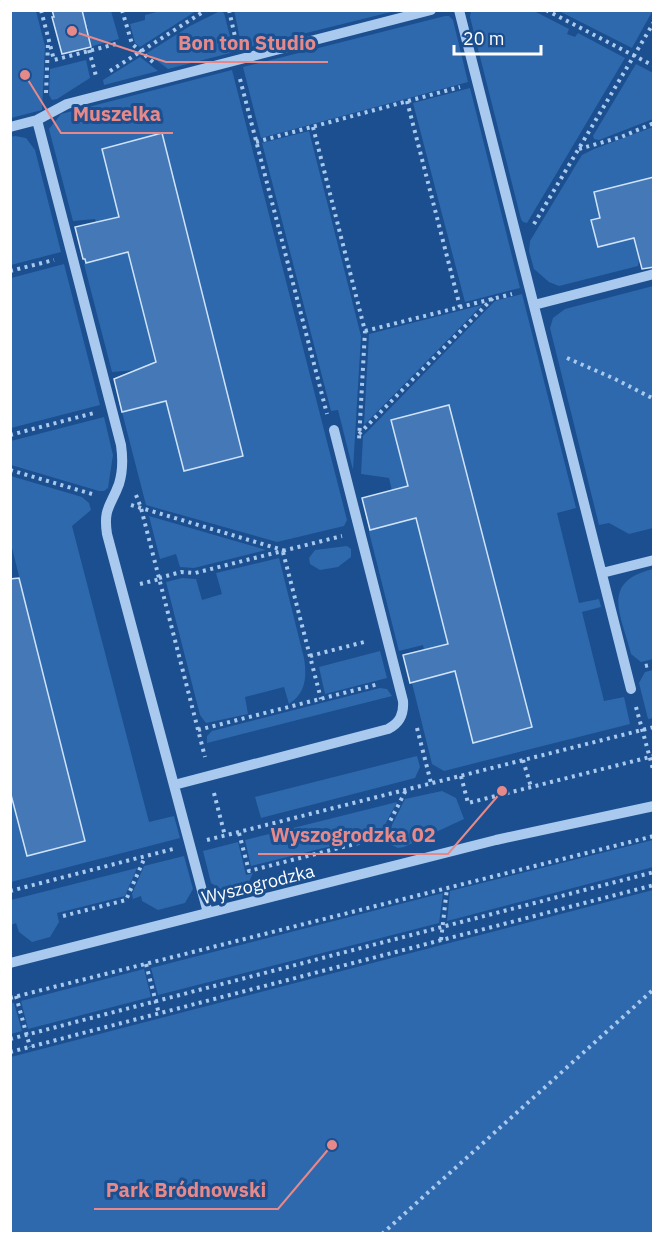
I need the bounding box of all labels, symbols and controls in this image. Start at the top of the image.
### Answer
scale bar [454,18,541,56]
callout: Bon ton Studio [166,24,328,62]
text: 20 m [463,27,505,50]
text: Bon ton Studio [178,29,316,56]
callout: Muszelka [61,95,173,133]
text: Muszelka [73,100,161,127]
callout: Wyszogrodzka 02 [258,816,448,854]
text: Wyszogrodzka 02 [270,821,436,848]
street label: Wyszogrodzka [199,859,317,909]
callout: Park Bródnowski [94,1171,278,1209]
text: Park Bródnowski [106,1176,266,1203]

